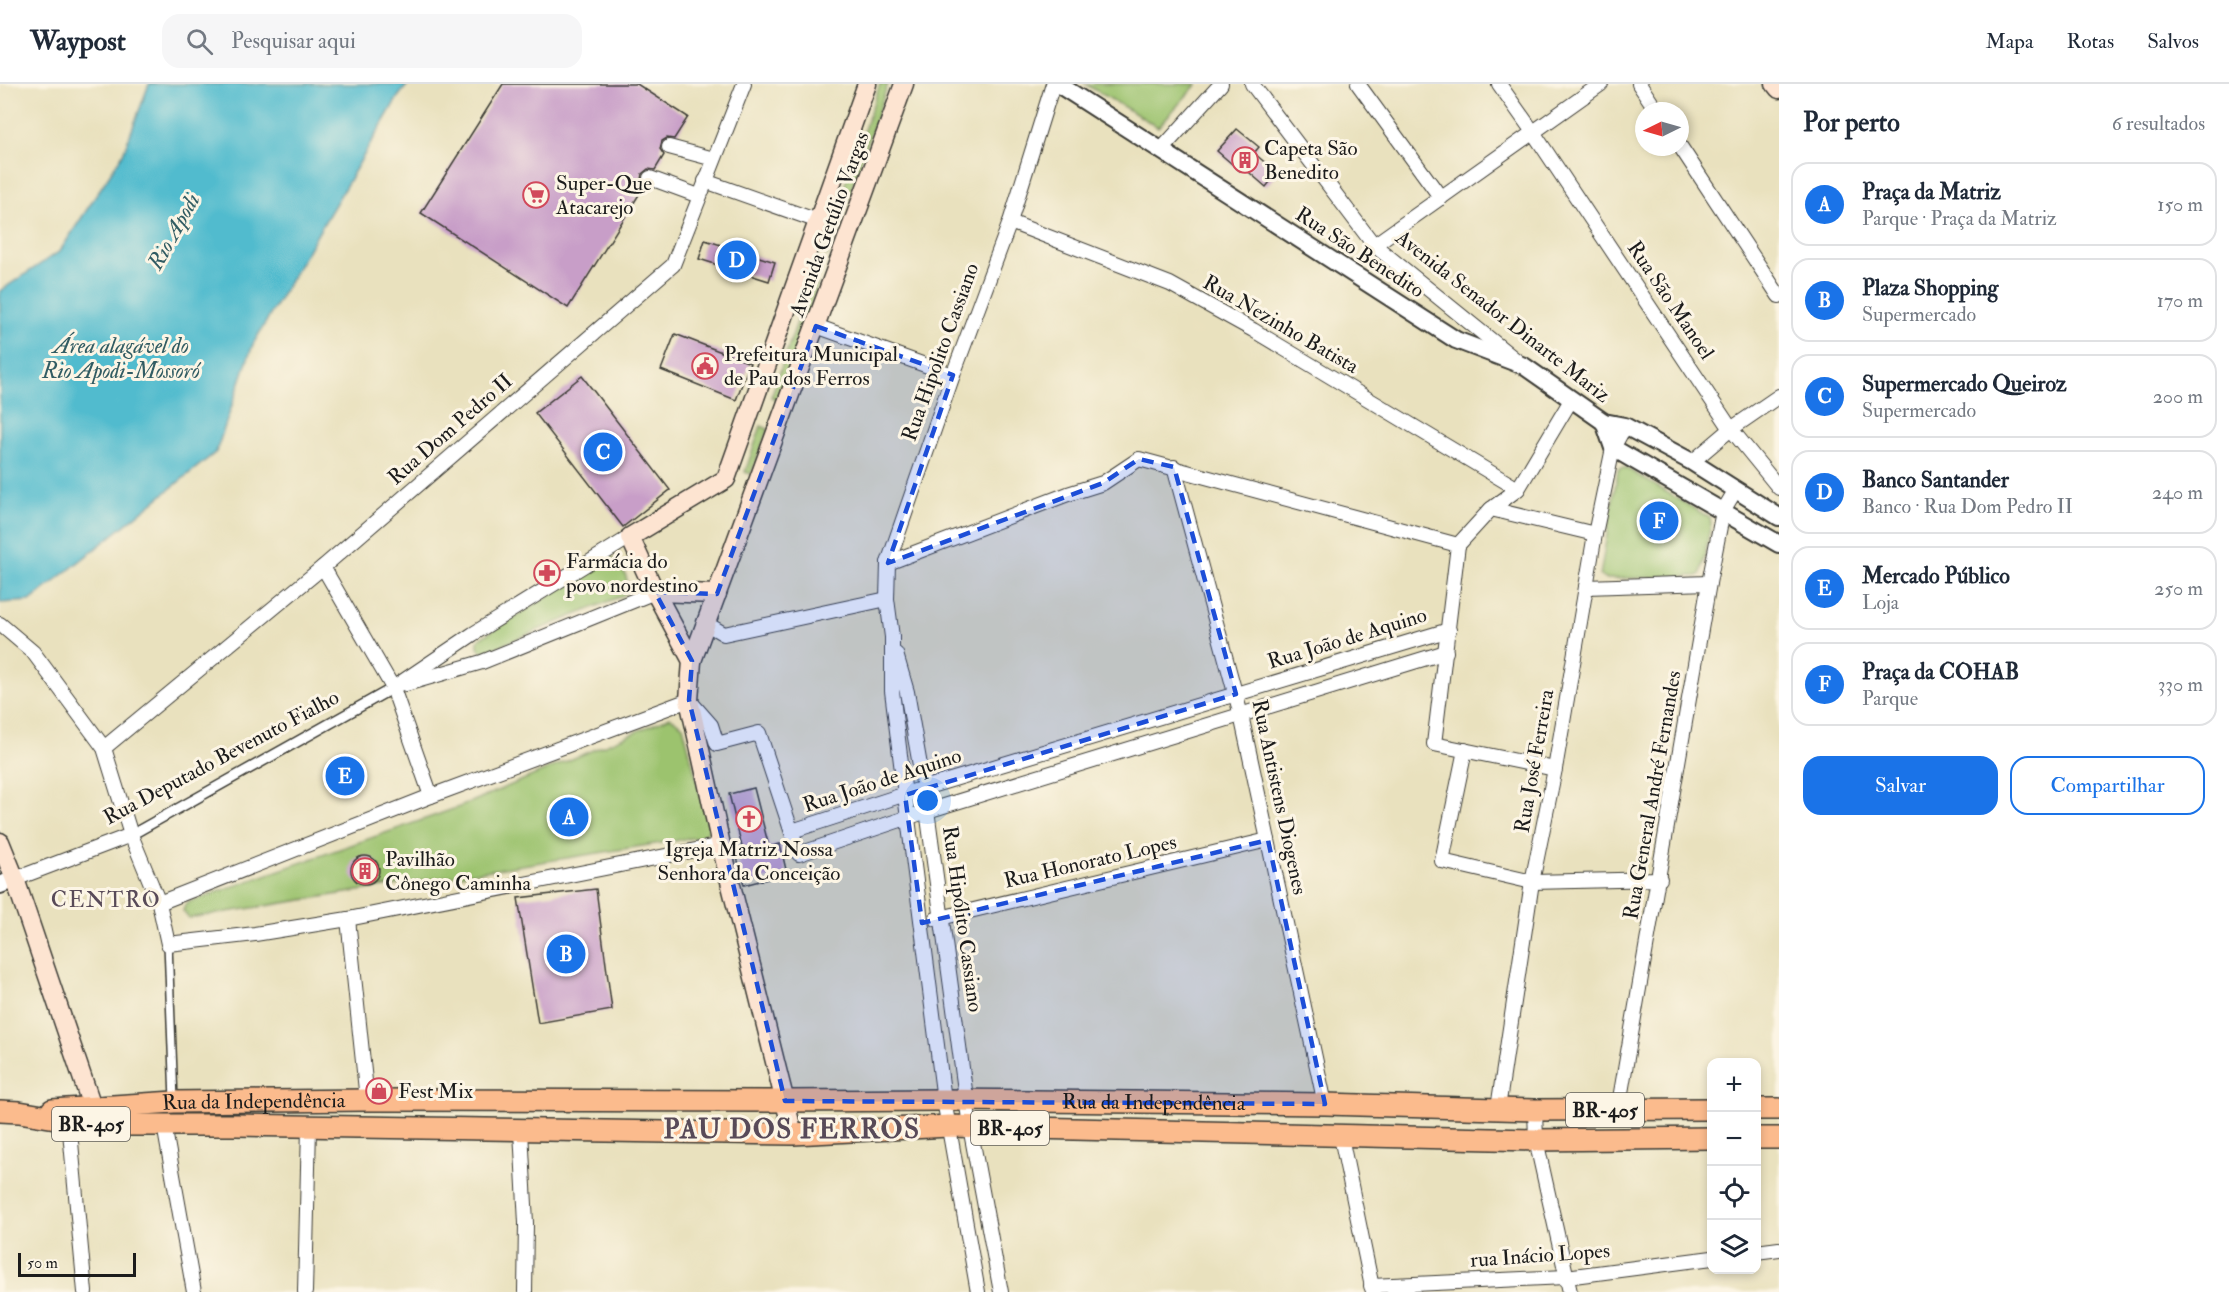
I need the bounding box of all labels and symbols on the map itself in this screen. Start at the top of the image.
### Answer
north arrow [1635,102,1689,156]
street label: Avenida Getúlio Vargas [783,128,876,321]
place label: Capeta São Benedito [1264,135,1358,186]
building icon: Capeta São Benedito [1230,145,1260,175]
place label: Super-Que Atacarejo [555,170,652,221]
supermarket icon: Super-Que Atacarejo [521,180,551,210]
water label: Rio Apodi [141,188,206,276]
street label: Rua São Benedito [1290,201,1429,304]
street label: Avenida Senador Dinarte Mariz [1389,224,1615,409]
street label: Rua São Manoel [1621,236,1721,365]
pin: D [718,238,756,282]
street label: Rua Hipolito Cassiano [896,259,985,445]
street label: Rua Nezinho Batista [1198,269,1364,380]
water label: Área alagável do Rio Apodi-Mossoró [41,331,202,385]
place label: Prefeitura Municipal de Pau dos Ferros [724,341,899,392]
public building icon: Prefeitura Municipal de Pau dos Ferros [690,351,720,381]
street label: Rua Dom Pedro II [382,368,518,491]
pin: C [584,430,622,475]
pin: F [1640,498,1678,544]
place label: Farmácia do povo nordestino [565,548,698,599]
pharmacy icon: Farmácia do povo nordestino [532,558,562,588]
street label: Rua João de Aquino [1264,601,1430,676]
street label: Rua General André Fernandes [1617,669,1688,922]
street label: Rua Deputado Bevenuto Fialho [99,684,344,831]
street label: Rua José Ferreira [1509,687,1560,835]
street label: Rua Antistens Diogenes [1246,697,1313,897]
street label: Rua João de Aquino [799,742,965,819]
pin: E [326,754,364,798]
your location [913,786,942,815]
pin: A [550,794,588,840]
church icon: Igreja Matriz Nossa Senhora da Conceição [734,804,764,834]
street label: Rua Hipólito Cassiano [936,824,989,1014]
street label: Rua Honorato Lopes [1001,828,1179,894]
place label: Igreja Matriz Nossa Senhora da Conceição [658,836,840,887]
place label: Pavilhão Cônego Caminha [385,846,532,897]
building icon: Pavilhão Cônego Caminha [350,856,380,886]
district label: CENTRO [51,886,161,914]
pin: B [546,932,586,976]
shop icon: Fest Mix [364,1076,394,1106]
place label: Fest Mix [398,1078,474,1105]
street label: Rua da Independência [161,1087,346,1117]
street label: Rua da Independência [1062,1088,1246,1117]
road number: BR-405 [1566,1093,1644,1127]
road number: BR-405 [52,1107,130,1141]
road number: BR-405 [971,1111,1049,1145]
district label: PAU DOS FERROS [664,1113,920,1146]
street label: rua Inácio Lopes [1469,1237,1611,1274]
scale bar [18,1250,136,1278]

